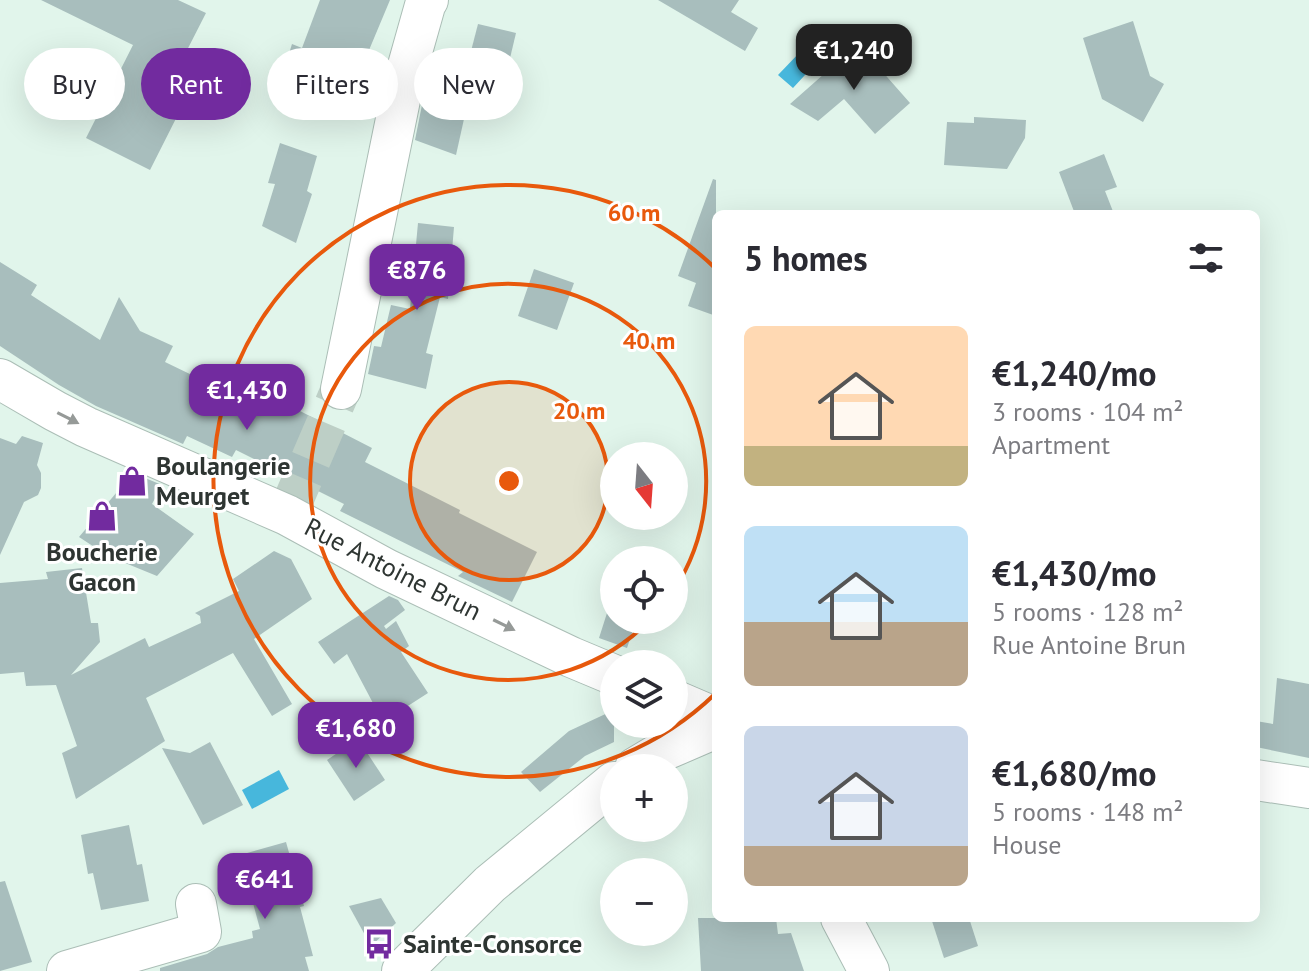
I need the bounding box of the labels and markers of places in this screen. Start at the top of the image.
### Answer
pin: €1,240 [789,24,919,92]
pin: €876 [370,244,464,312]
pin: €1,430 [182,364,312,432]
place label: Boulangerie Meurget [156,449,291,512]
shop icon: Boulangerie Meurget [115,464,149,498]
centre of rings [495,467,523,495]
shop icon: Boucherie Gacon [85,499,119,533]
place label: Boucherie Gacon [46,535,158,598]
pin: €1,680 [291,702,421,770]
pin: €641 [218,853,312,921]
bus stop icon: Sainte-Consorce [362,927,396,961]
place label: Sainte-Consorce [403,927,582,960]

